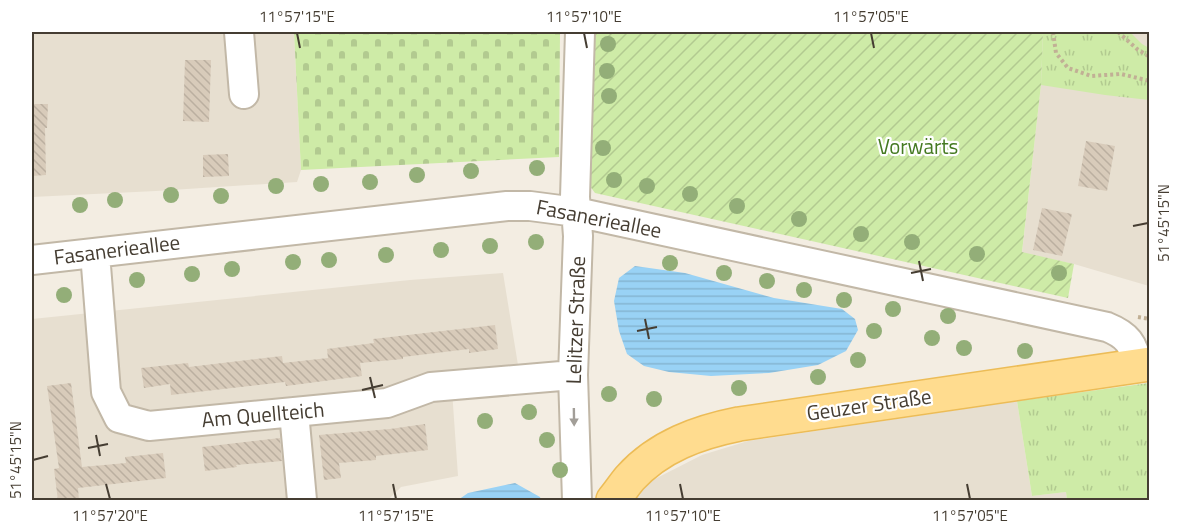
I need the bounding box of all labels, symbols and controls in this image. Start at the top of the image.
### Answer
text: 11°57'15"E [259,5,335,28]
text: 11°57'10"E [546,5,622,28]
text: 11°57'05"E [833,5,909,28]
park label: Vorwärts [878,130,958,162]
text: 51°45'15"N [1152,184,1175,262]
street label: Fasanerieallee [534,190,665,246]
street label: Fasanerieallee [52,225,182,273]
street label: Lelitzer Straße [557,255,593,385]
street label: Geuzer Straße [804,379,933,429]
street label: Am Quellteich [200,393,326,435]
one-way arrow [569,408,579,427]
text: 51°45'15"N [4,421,27,499]
text: 11°57'20"E [72,504,148,527]
text: 11°57'15"E [358,504,434,527]
text: 11°57'10"E [645,504,721,527]
text: 11°57'05"E [932,504,1008,527]

